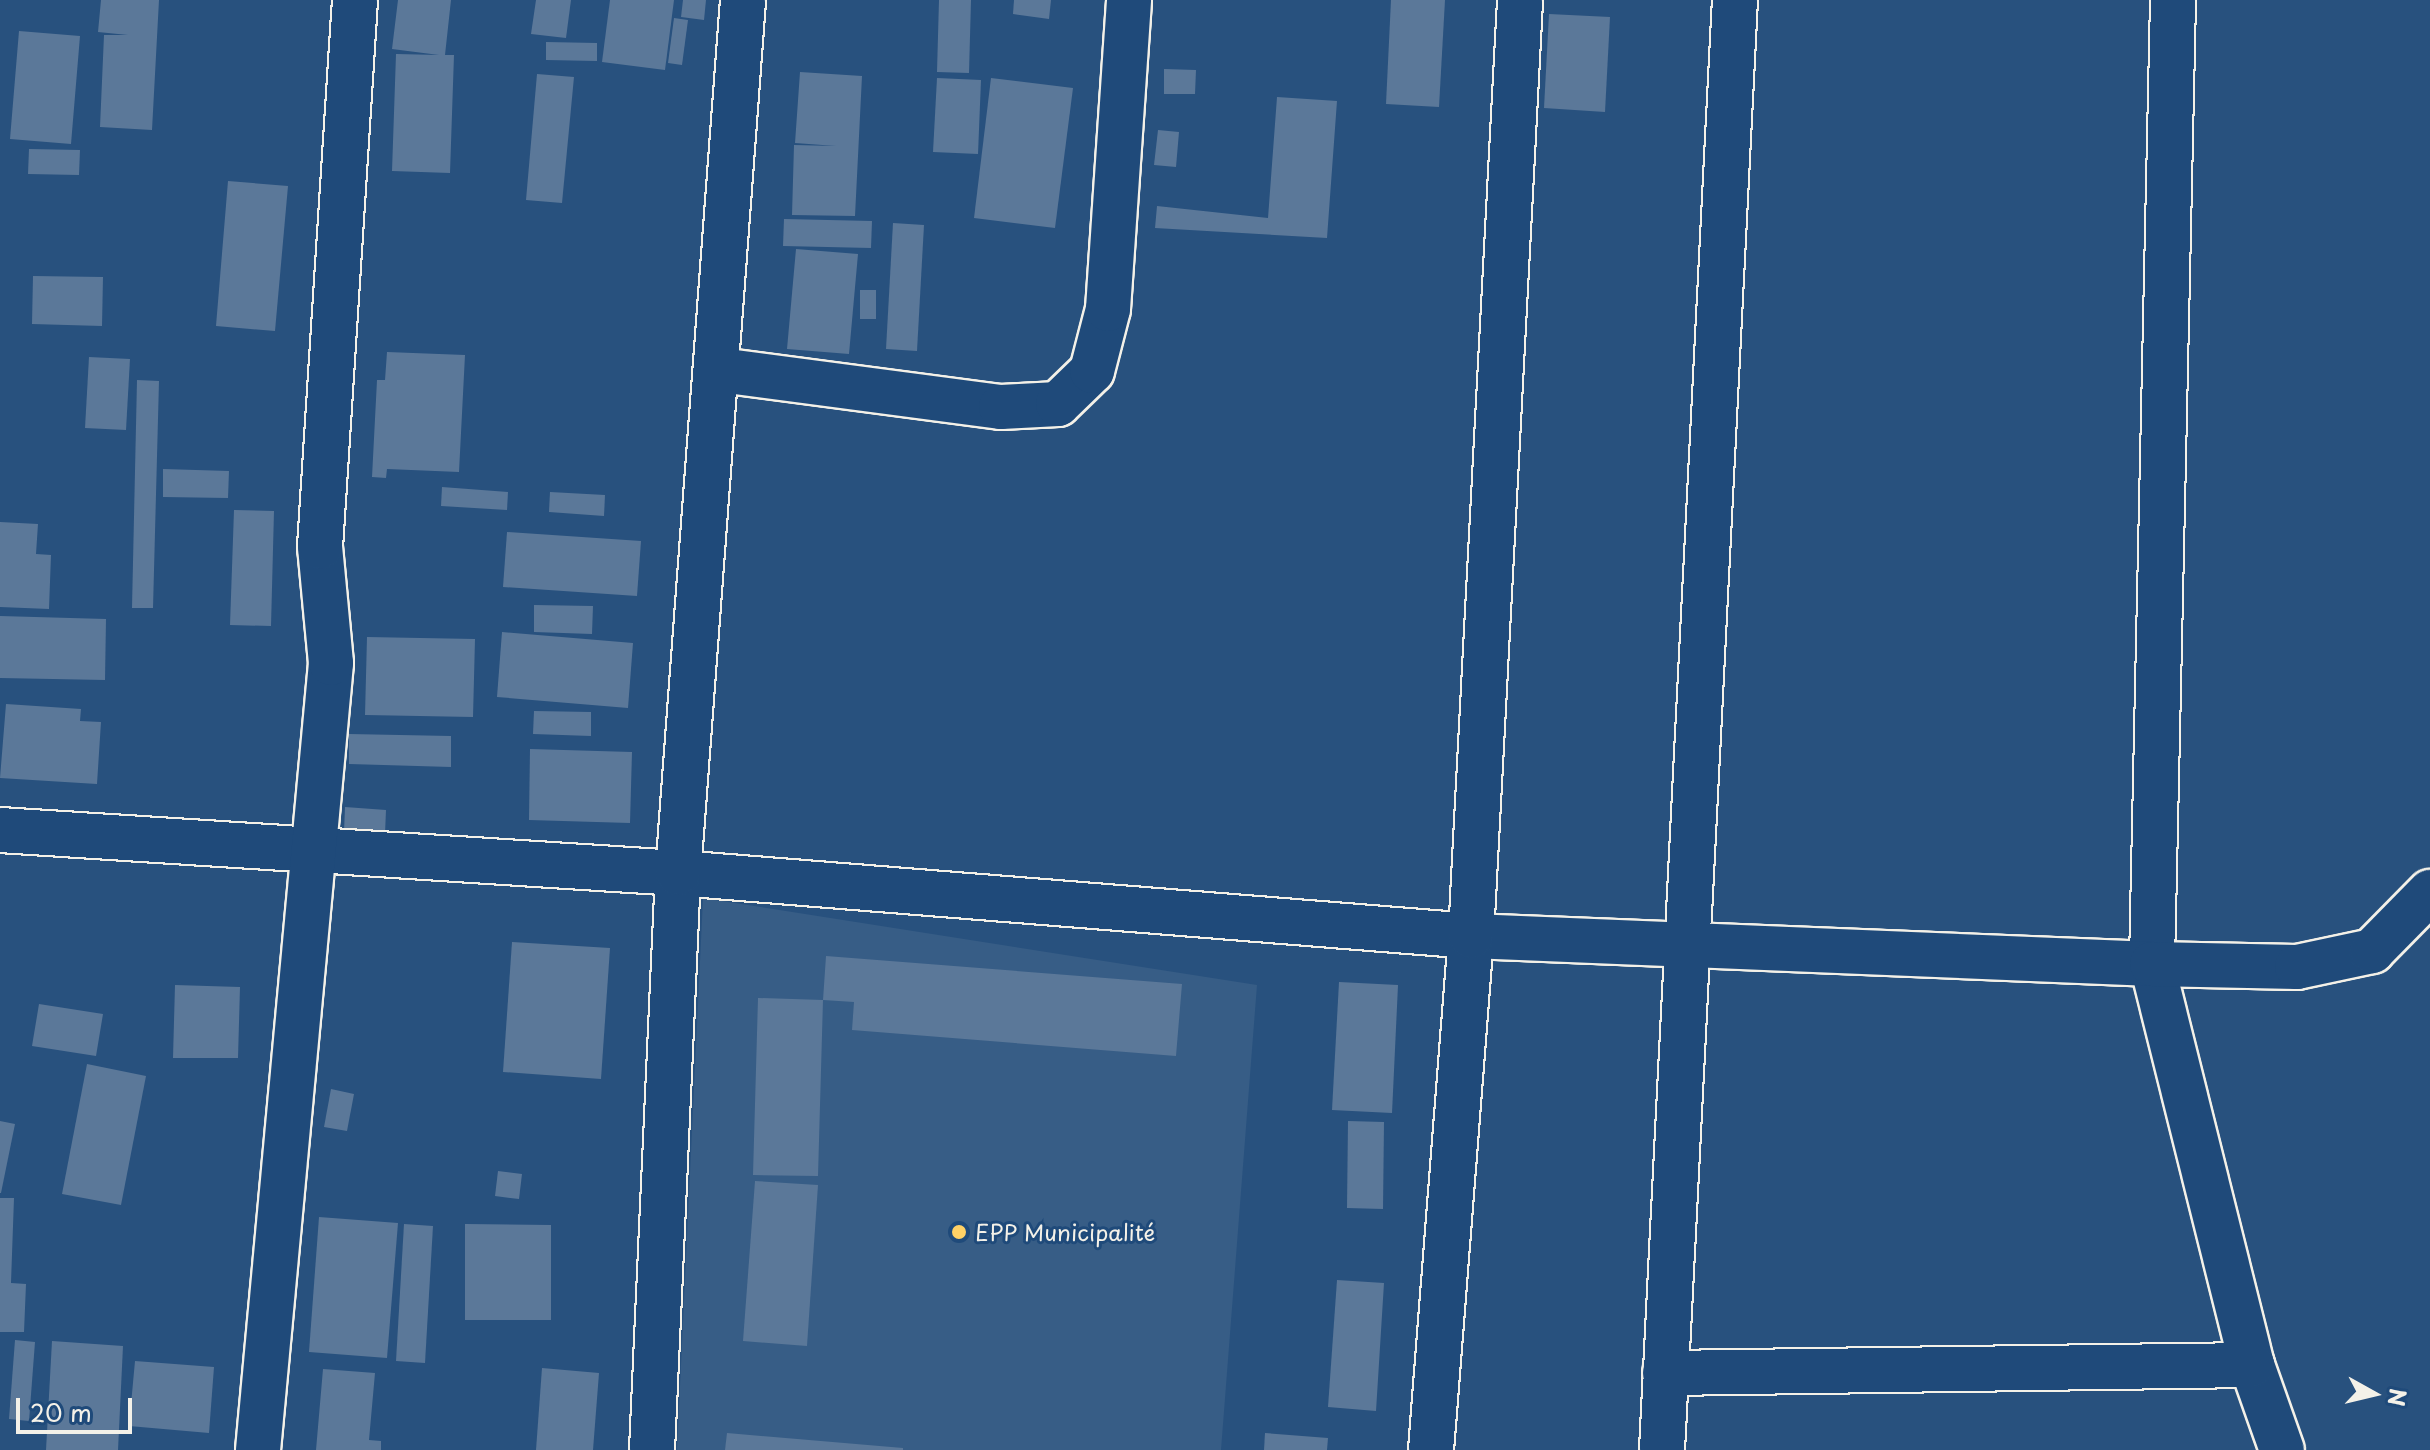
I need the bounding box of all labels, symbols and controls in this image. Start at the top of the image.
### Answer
place label: EPP Municipalité [975,1219,1156,1245]
marker: EPP Municipalité [950,1223,968,1241]
north arrow [2334,1354,2414,1434]
scale bar [20,1382,136,1432]
text: N [2381,1386,2416,1408]
text: 20 m [30,1394,92,1430]

